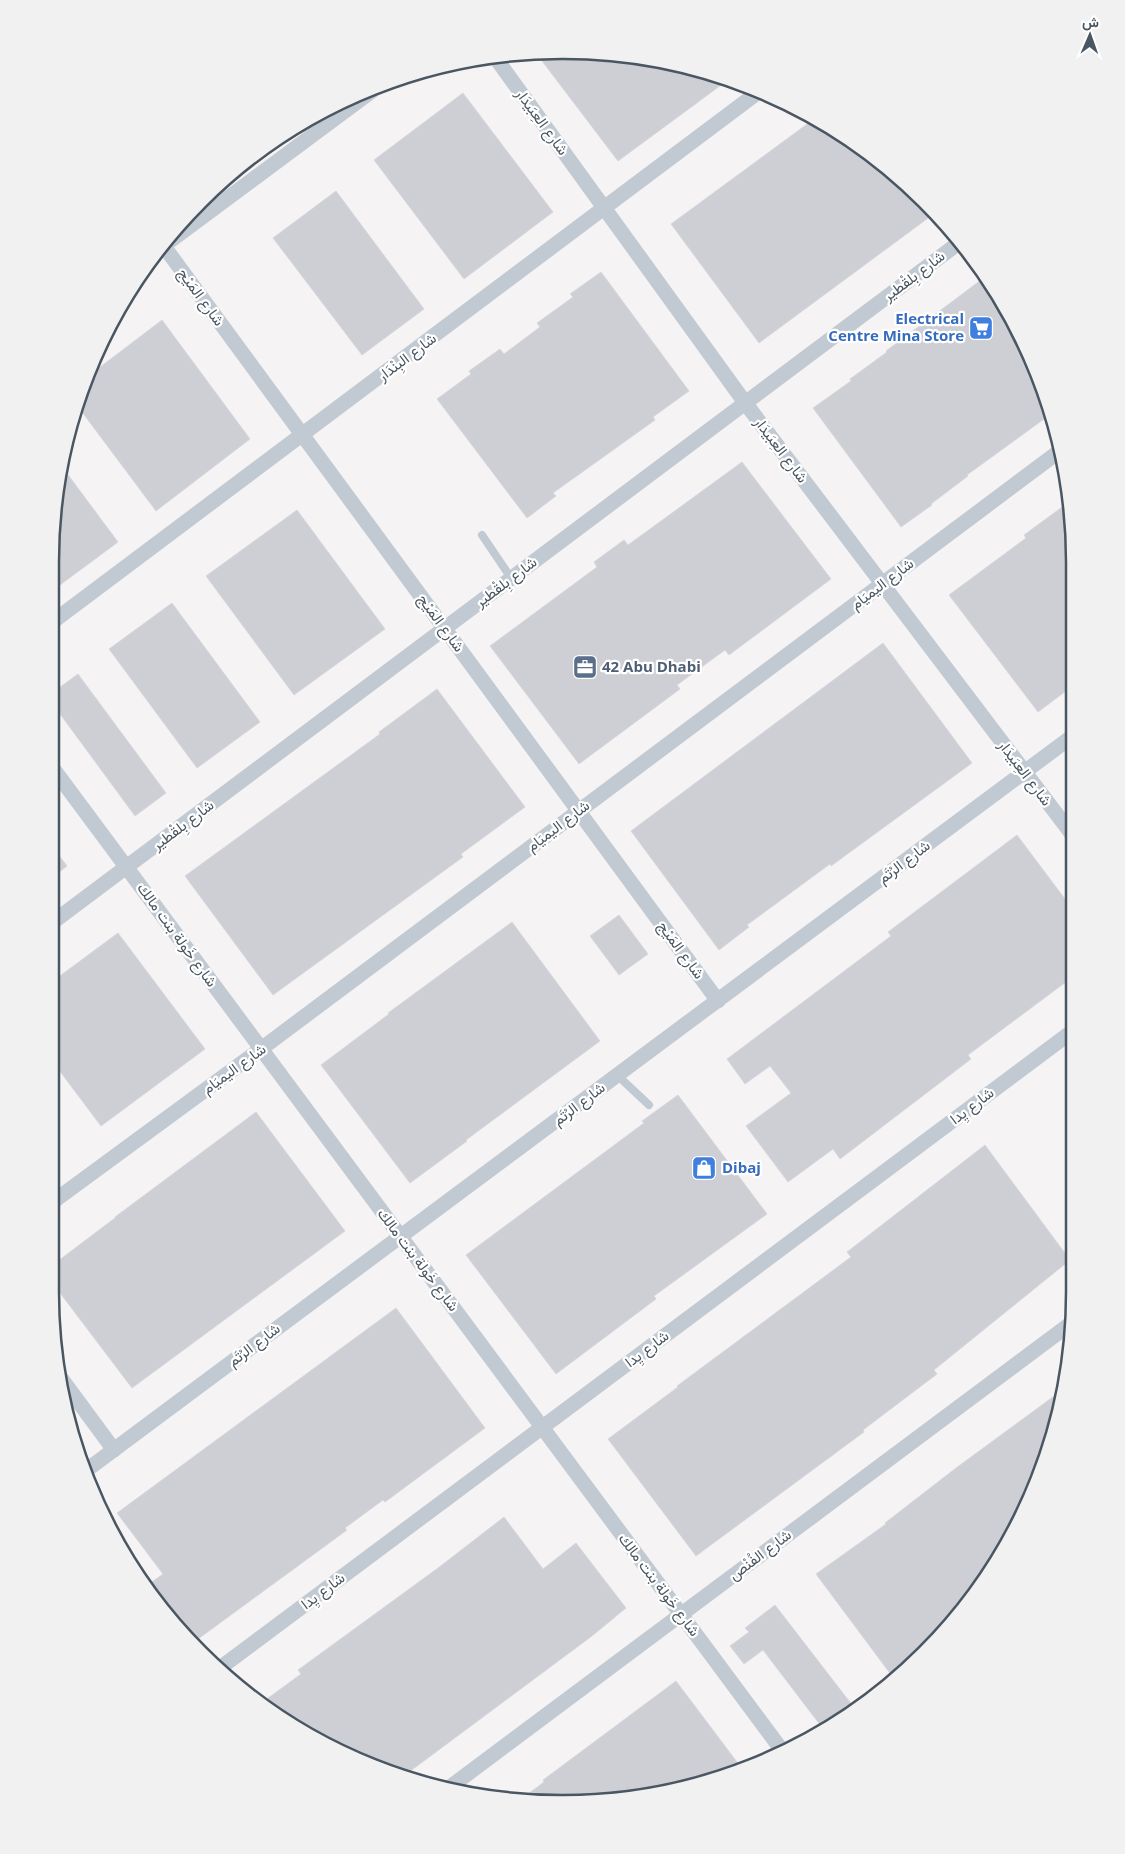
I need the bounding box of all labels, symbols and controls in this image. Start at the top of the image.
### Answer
north arrow [1065,10,1115,60]
text: ش [1082,12,1099,31]
street label: شارع العِبَيدَار [510,83,574,160]
street label: شارع بِلقْطير [878,245,950,308]
street label: شارع المَيْج [172,263,230,331]
place label: Electrical Centre Mina Store [828,308,964,345]
supermarket icon: Electrical Centre Mina Store [968,315,994,341]
street label: شارع البِنْدَار [372,327,441,387]
street label: شارع العِبَيدَار [748,412,813,488]
street label: شارع بِلقْطير [470,551,542,614]
street label: شارع اليميَام [846,553,918,615]
street label: شارع المَيْج [412,589,470,657]
office icon: 42 Abu Dhabi [572,654,598,680]
place label: 42 Abu Dhabi [602,656,701,676]
street label: شارع العِبَيدَار [992,735,1057,811]
street label: شارع بِلقْطير [147,794,219,857]
street label: شارع اليميَام [522,795,594,857]
street label: شارع الرُتَم [873,835,935,889]
street label: شارع خَولة بنت مالك [132,878,222,992]
street label: شارع المَيْج [652,916,710,984]
street label: شارع اليميَام [198,1038,271,1100]
street label: شارع الرُتَم [548,1077,610,1131]
street label: شارع يِدا [945,1082,999,1130]
shop icon: Dibaj [691,1155,717,1181]
place label: Dibaj [722,1157,761,1177]
street label: شارع خَولة بنت مالك [372,1204,464,1316]
street label: شارع الرُتَم [223,1318,285,1372]
street label: شارع يِدا [620,1325,674,1373]
street label: شارع الفُنْص [724,1524,796,1586]
street label: شارع خَولة بنت مالك [613,1529,705,1641]
street label: شارع يِدا [296,1567,350,1615]

